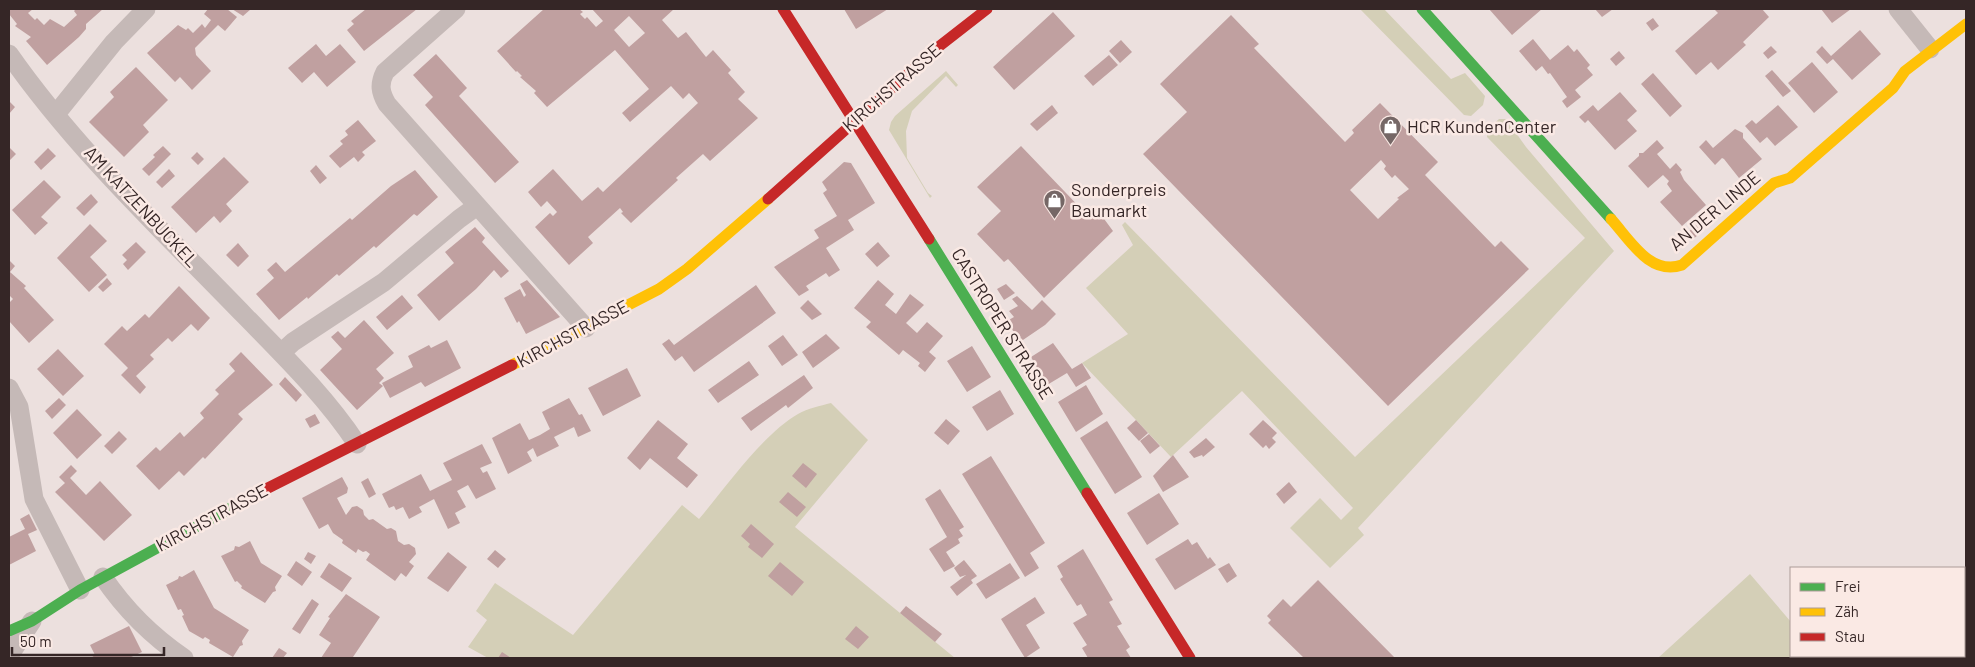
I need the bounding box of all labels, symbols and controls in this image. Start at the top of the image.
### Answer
street label: KIRCHSTRASSE [837,38,945,136]
shop icon: HCR KundenCenter [1379,115,1403,146]
place label: HCR KundenCenter [1407,115,1557,137]
street label: AM KATZENBUCKEL [80,141,203,271]
street label: AN DER LINDE [1664,166,1764,255]
place label: Sonderpreis Baumarkt [1071,178,1166,221]
shop icon: Sonderpreis Baumarkt [1043,188,1067,219]
street label: CASTROPER STRASSE [947,244,1058,403]
street label: KIRCHSTRASSE [513,294,632,372]
street label: KIRCHSTRASSE [152,478,271,556]
legend [1790,567,1965,657]
text: Frei [1835,577,1861,595]
text: Zäh [1835,602,1859,620]
scale bar [12,624,165,656]
text: Stau [1835,627,1865,645]
text: 50 m [20,632,52,650]

